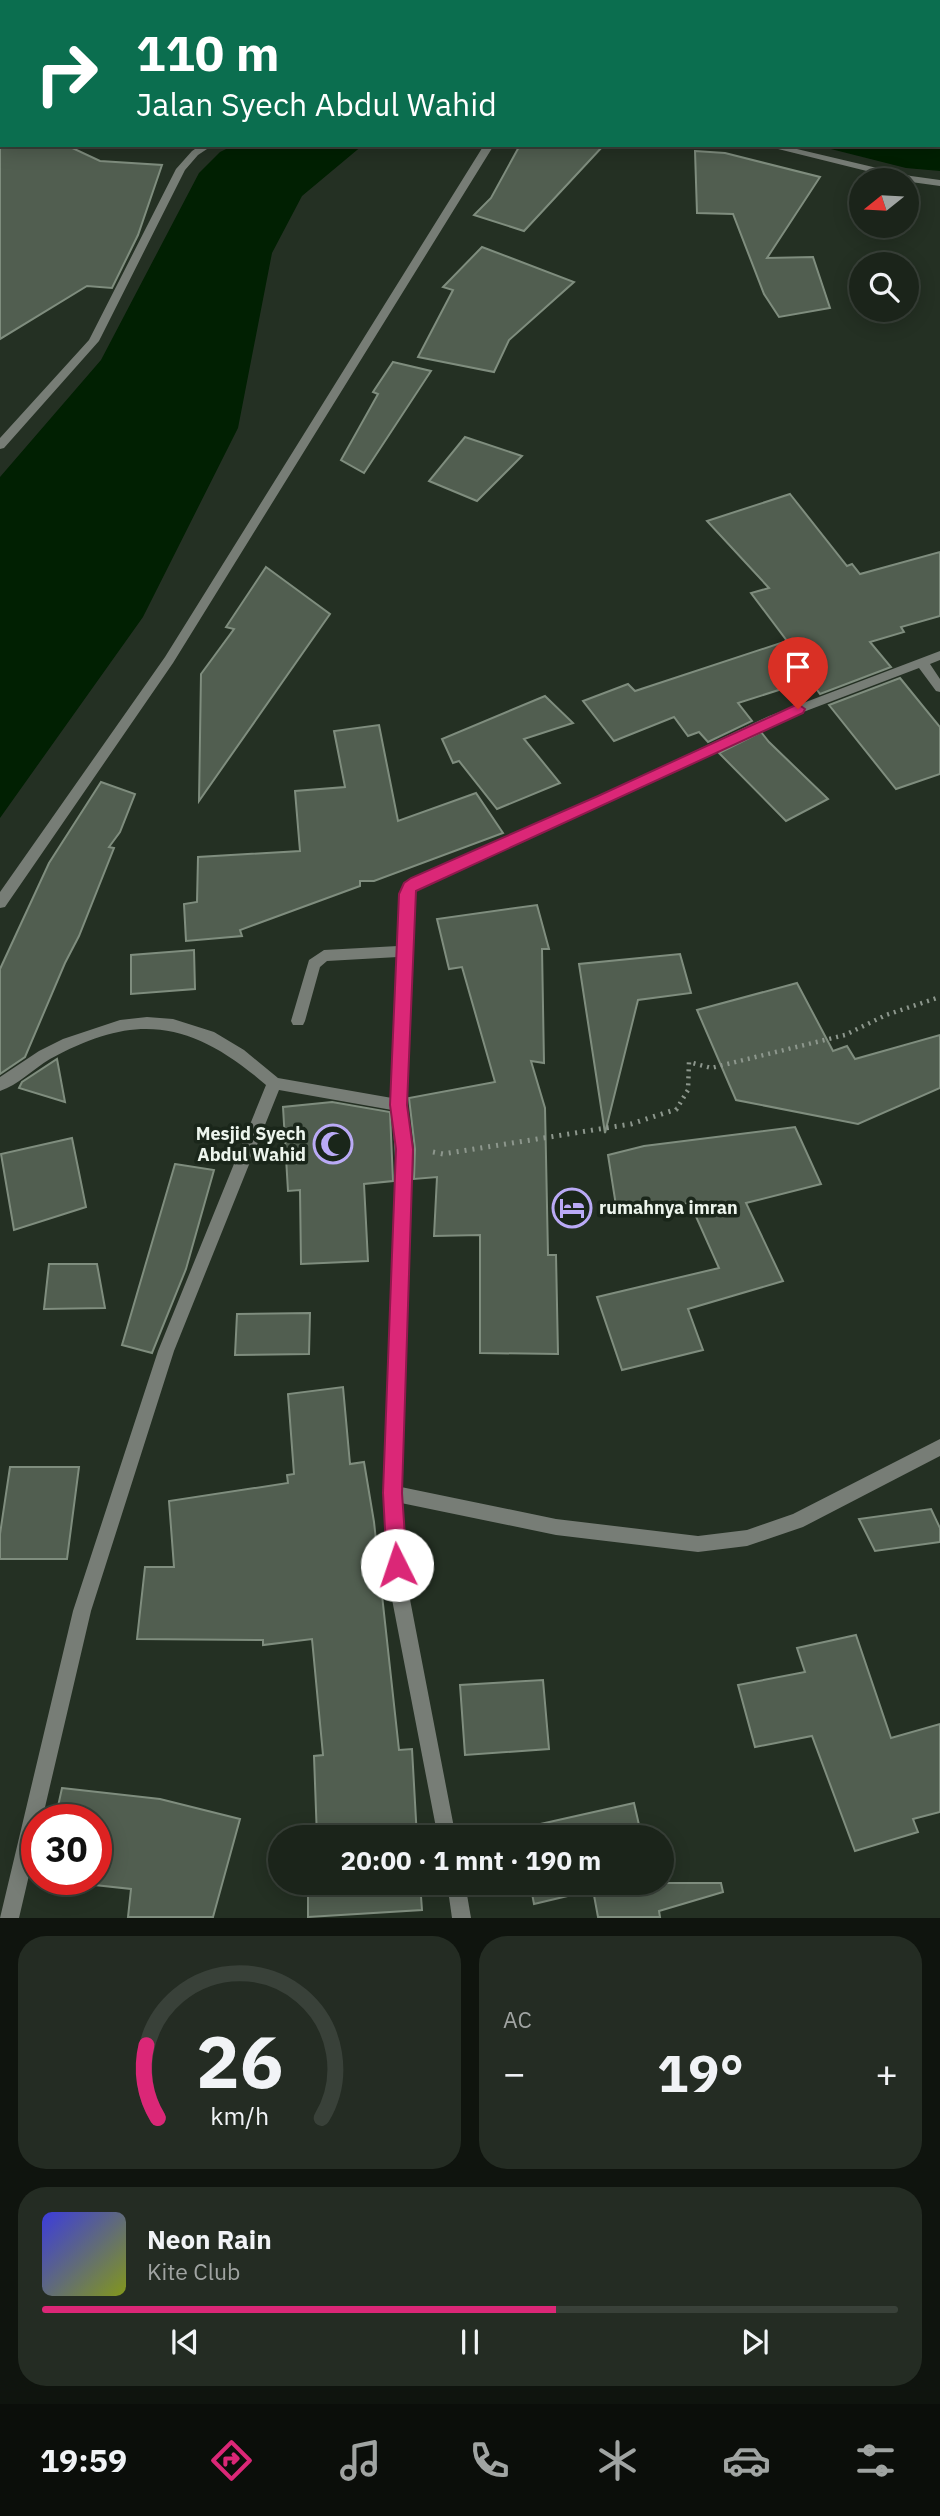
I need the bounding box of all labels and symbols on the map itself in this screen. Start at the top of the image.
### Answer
north arrow [849,168,919,238]
pin [768,637,828,709]
place label: Mesjid Syech Abdul Wahid [196,1122,306,1166]
mosque icon: Mesjid Syech Abdul Wahid [312,1123,354,1165]
hotel icon: rumahnya imran [551,1187,593,1229]
place label: rumahnya imran [599,1196,738,1219]
position arrow [360,1528,434,1602]
speed limit sign: 30 [21,1804,112,1895]

